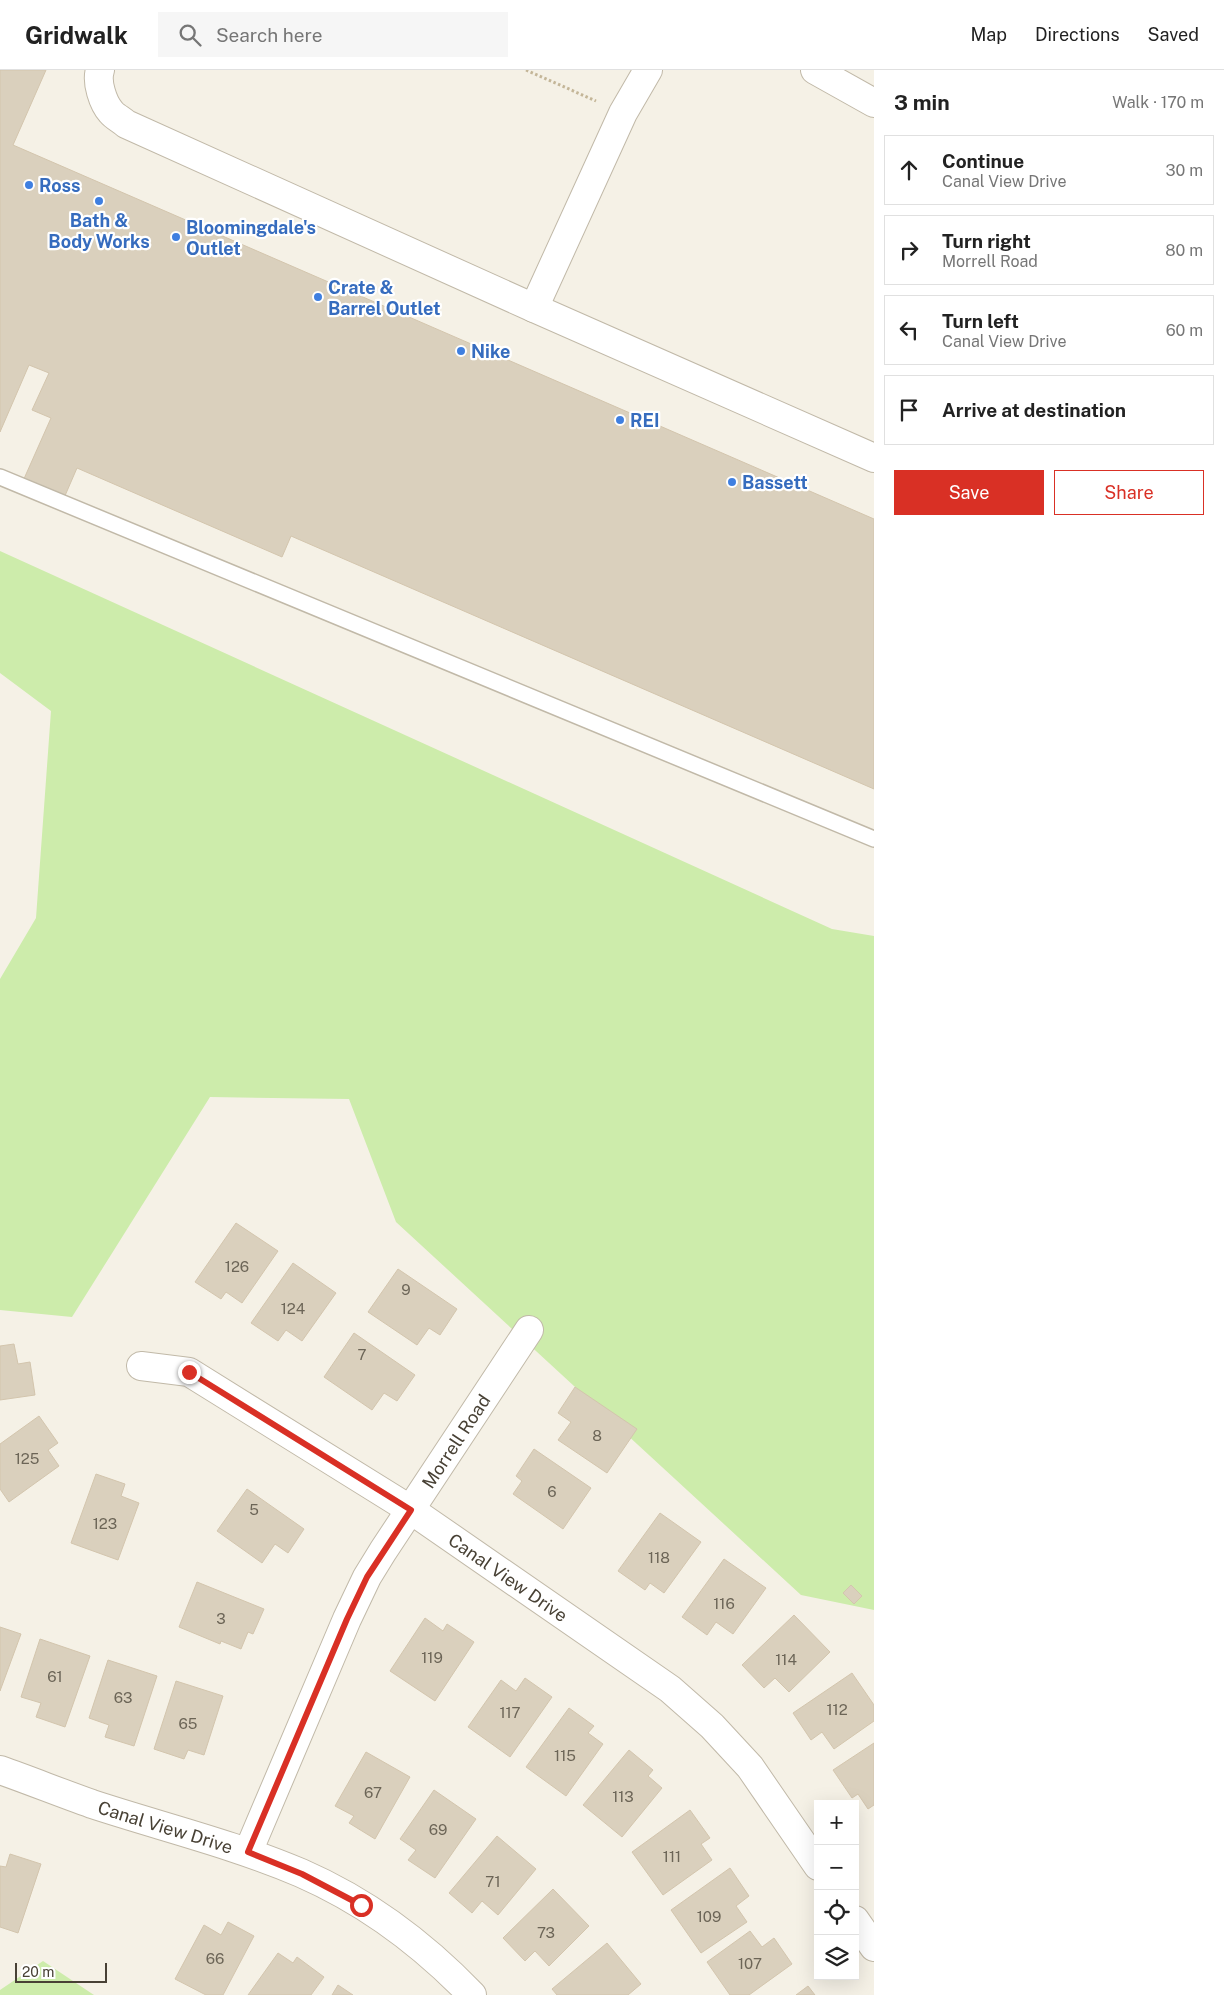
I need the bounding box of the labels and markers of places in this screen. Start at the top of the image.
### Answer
place label: Ross [39,175,80,196]
marker: Ross [23,179,35,191]
marker: Bath & Body Works [93,195,105,207]
place label: Bath & Body Works [48,210,150,252]
place label: Bloomingdale's Outlet [186,217,316,259]
marker: Bloomingdale's Outlet [170,231,182,243]
place label: Crate & Barrel Outlet [328,277,441,319]
marker: Crate & Barrel Outlet [312,291,324,303]
place label: Nike [471,341,510,362]
marker: Nike [455,345,467,357]
place label: REI [630,410,660,431]
marker: REI [614,414,626,426]
place label: Bassett [742,472,808,493]
marker: Bassett [726,476,738,488]

